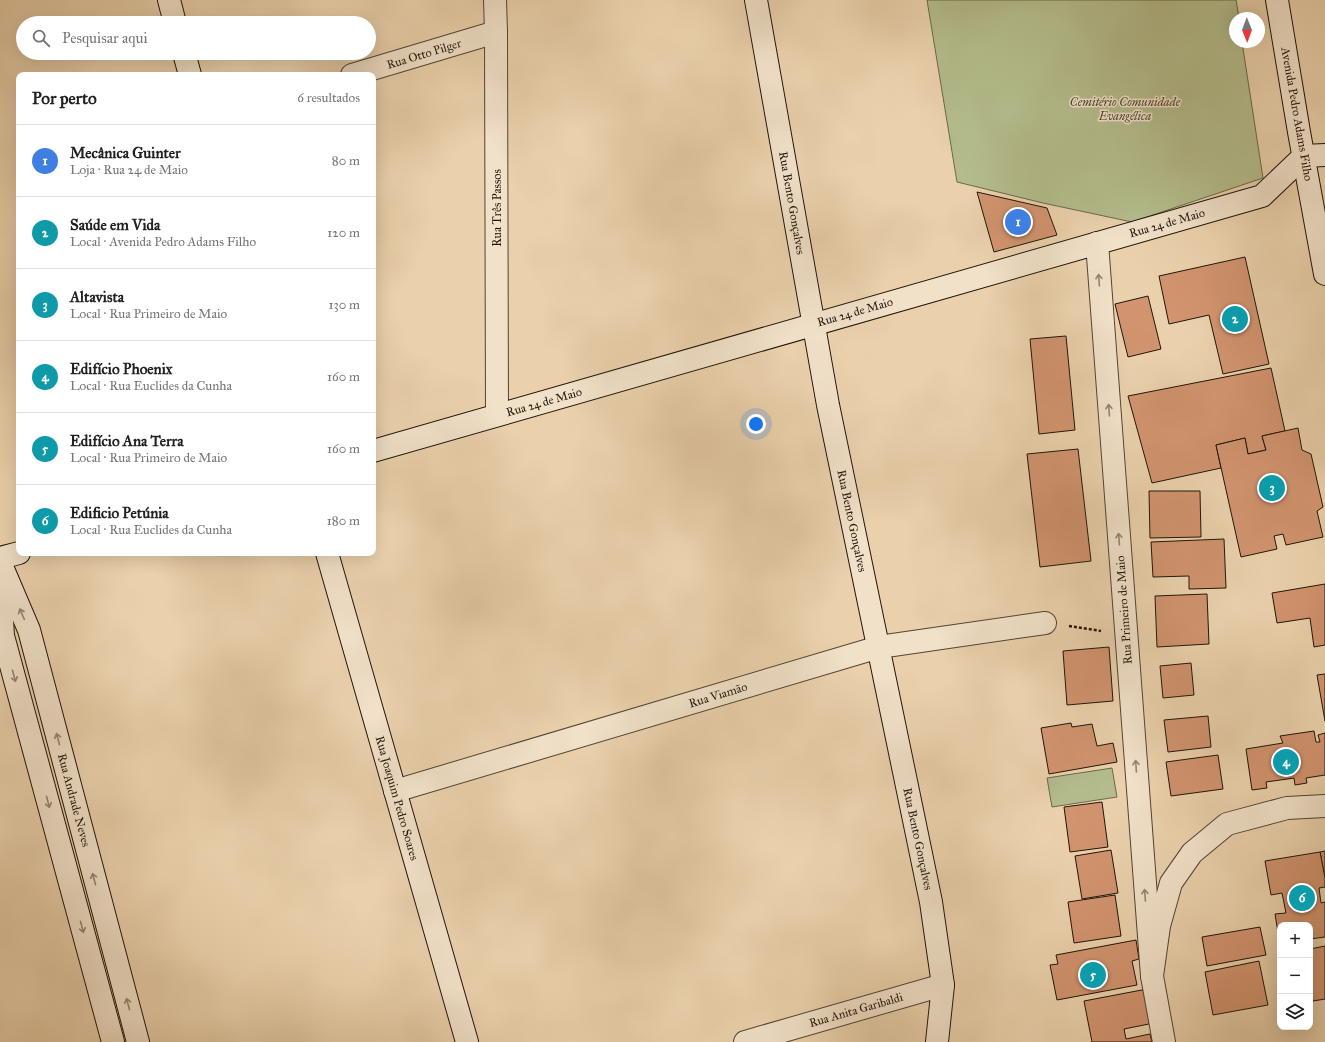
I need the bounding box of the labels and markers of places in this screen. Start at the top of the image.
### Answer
pin: 1 [1005,207,1031,237]
pin: 2 [1222,304,1248,334]
pin: 3 [1259,473,1285,503]
pin: 4 [1273,747,1299,777]
pin: 6 [1289,883,1315,913]
pin: 5 [1080,960,1106,990]

